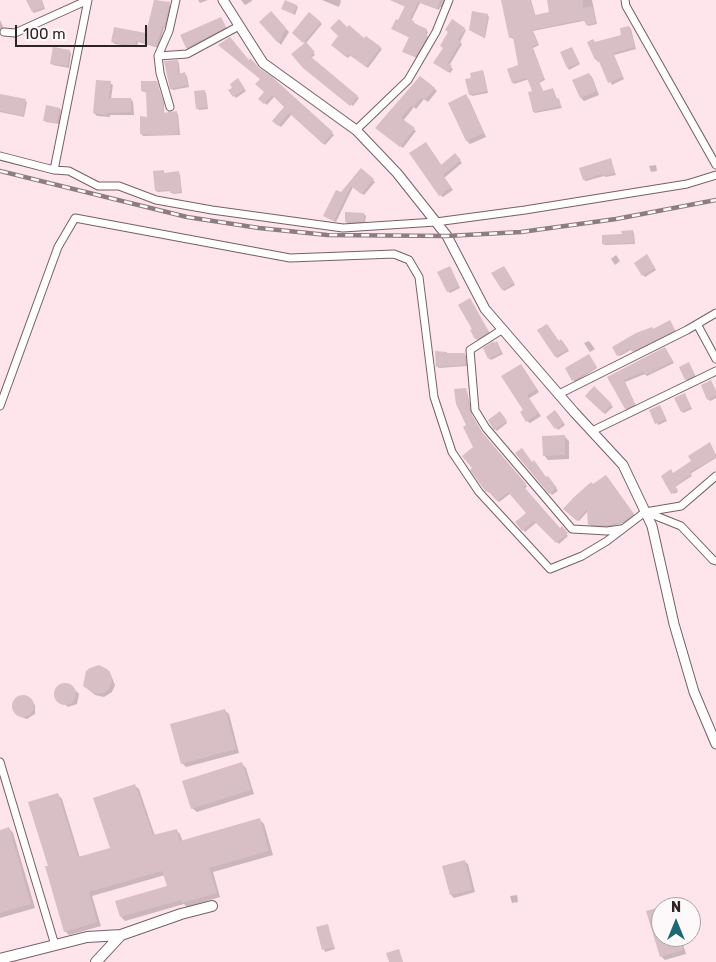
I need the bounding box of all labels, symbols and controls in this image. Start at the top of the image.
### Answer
scale bar [18,15,150,47]
text: 100 m [23,25,65,43]
north arrow [651,897,701,947]
text: N [671,899,681,916]

